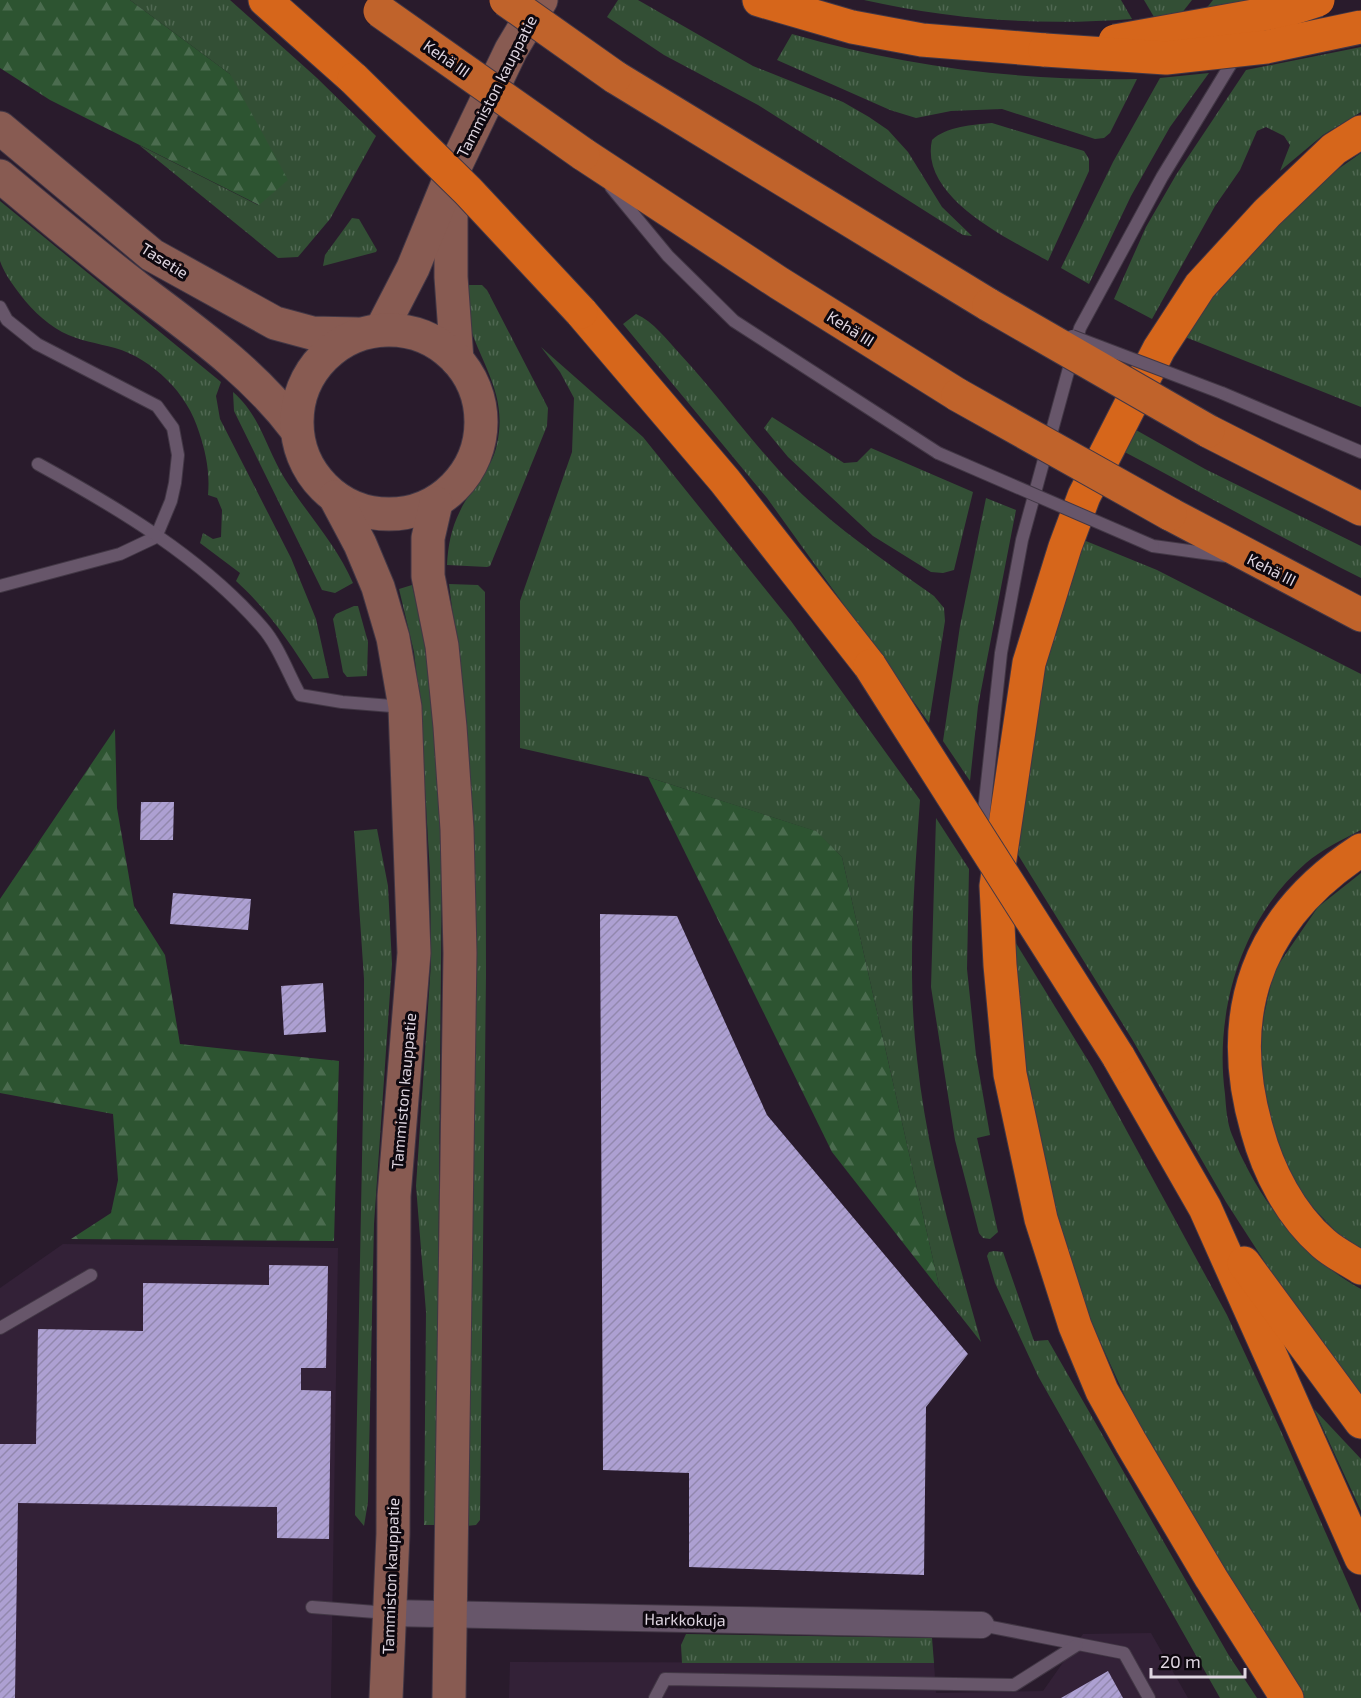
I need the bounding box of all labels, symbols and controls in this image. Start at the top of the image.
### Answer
street label: Tammiston kauppatie [452,12,540,160]
street label: Kehä III [420,35,474,81]
street label: Tasetie [138,238,192,282]
street label: Kehä III [824,306,878,350]
street label: Kehä III [1244,549,1300,589]
street label: Tammiston kauppatie [387,1012,419,1170]
street label: Tammiston kauppatie [378,1497,402,1655]
street label: Harkkokuja [644,1609,726,1630]
scale bar [1151,1641,1246,1679]
text: 20 m [1160,1650,1201,1672]

